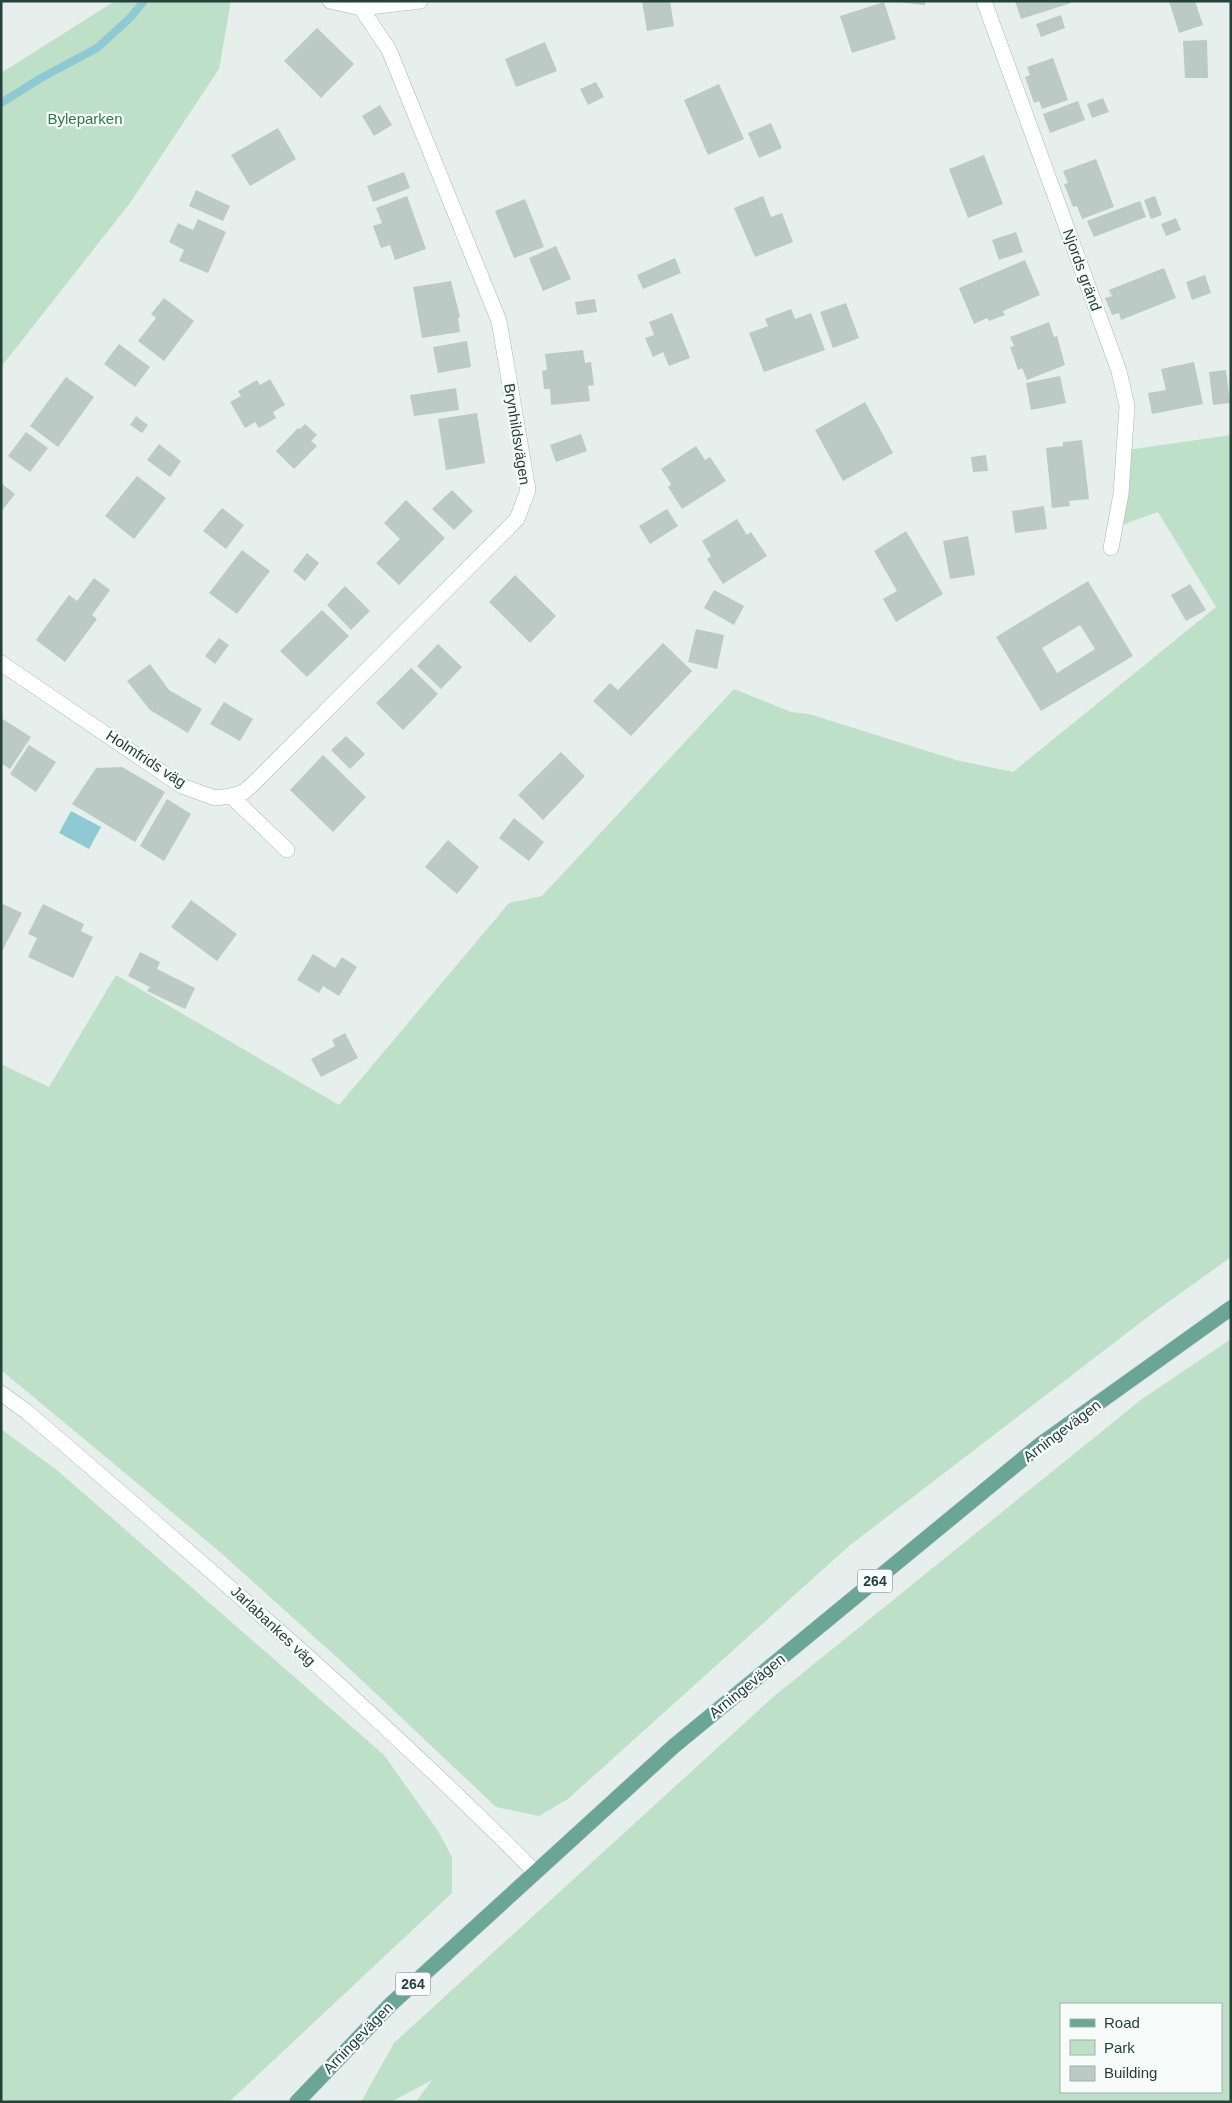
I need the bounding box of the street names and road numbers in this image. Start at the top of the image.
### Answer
street label: Njords gränd [1060,227,1105,313]
street label: Brynhildsvägen [501,382,534,486]
street label: Holmfrids väg [103,726,189,791]
street label: Arningevägen [1020,1396,1104,1465]
road number: 264 [858,1570,892,1592]
street label: Jarlabankes väg [228,1582,319,1669]
street label: Arningevägen [705,1650,788,1721]
road number: 264 [396,1972,430,1996]
street label: Arningevägen [319,1998,396,2077]

